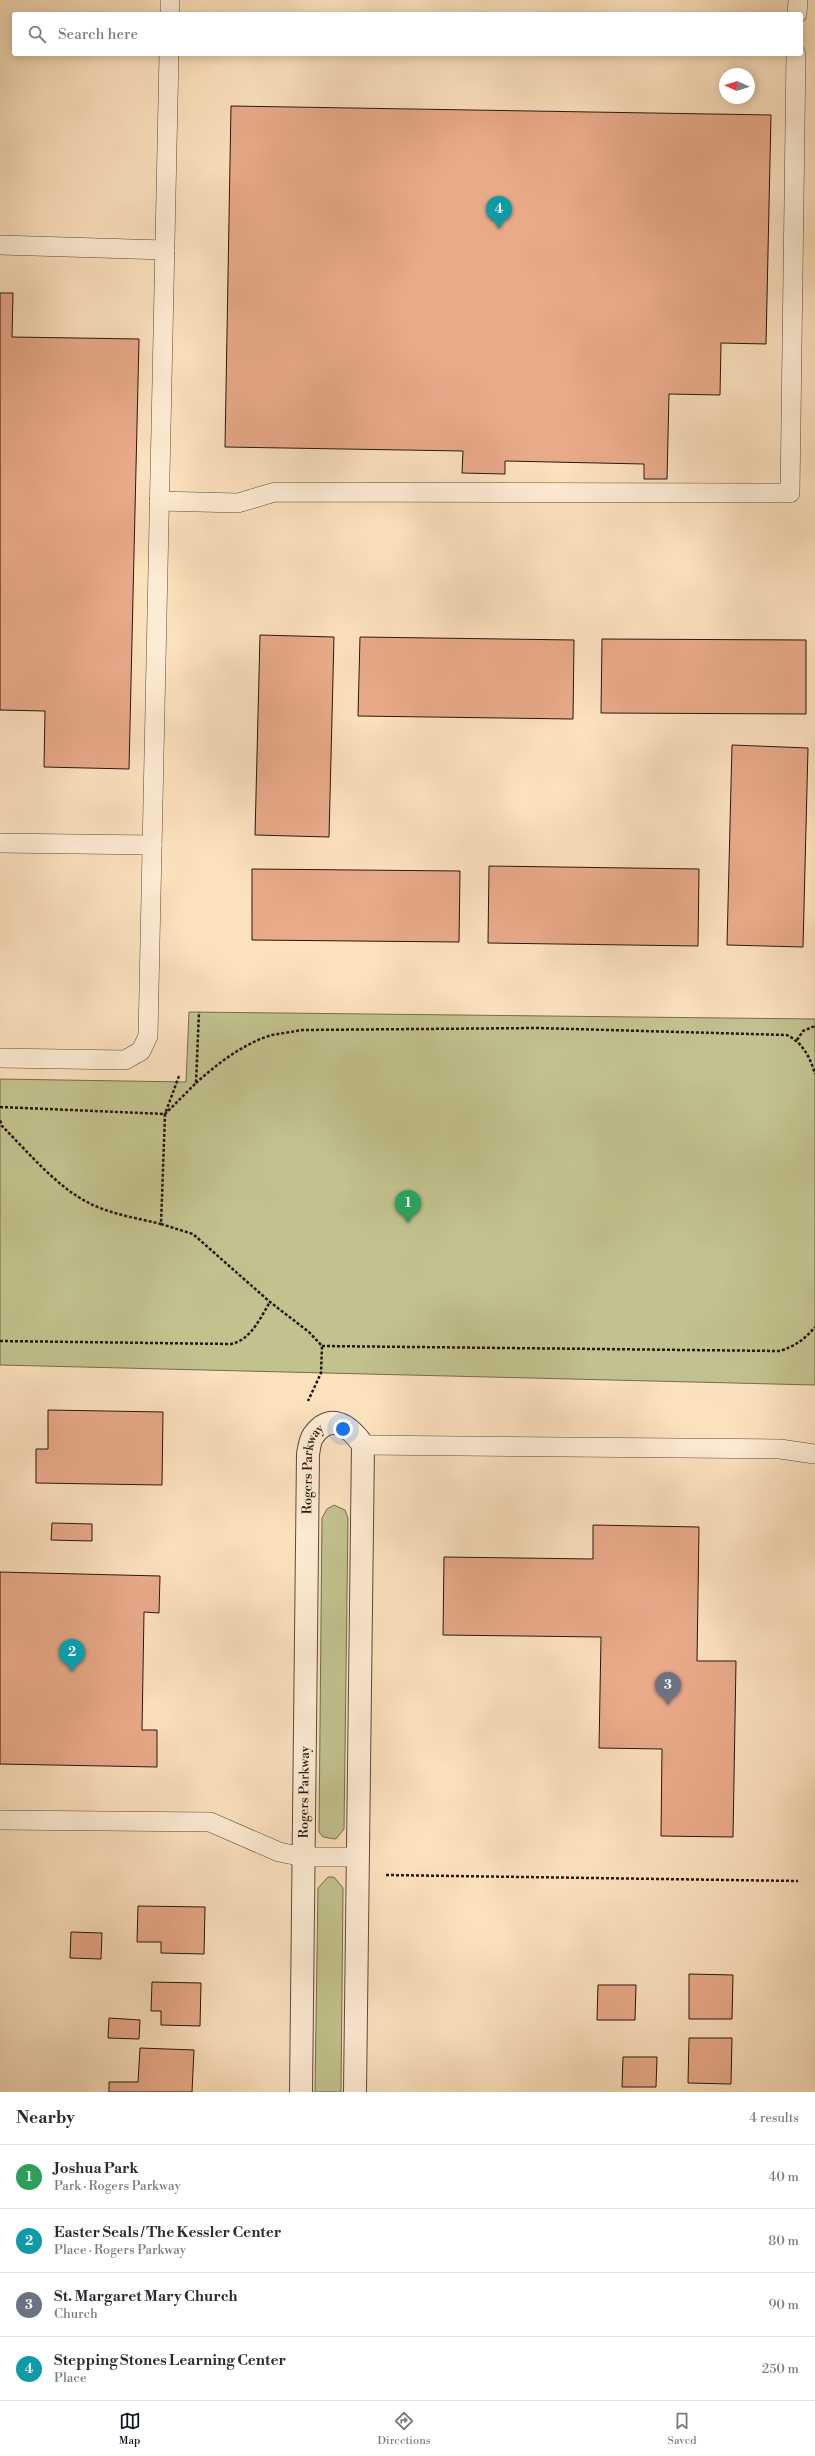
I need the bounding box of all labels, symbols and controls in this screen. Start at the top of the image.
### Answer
search box [12,12,803,56]
icon: search [26,23,48,45]
text: Search here [58,25,138,44]
north arrow [719,68,755,104]
pin: 4 [486,196,512,229]
pin: 1 [395,1190,421,1223]
your location [333,1419,353,1439]
street label: Rogers Parkway [299,1420,328,1514]
pin: 2 [59,1639,85,1672]
pin: 3 [655,1672,681,1705]
street label: Rogers Parkway [296,1745,313,1838]
text: Nearby [16,2107,75,2129]
text: 4 results [749,2110,799,2126]
text: Joshua Park [54,2159,139,2178]
text: 1 [26,2169,32,2185]
text: 40 m [769,2169,799,2185]
text: Park · Rogers Parkway [54,2178,181,2194]
text: Easter Seals / The Kessler Center [54,2223,281,2242]
text: 2 [25,2233,33,2249]
text: 80 m [768,2233,799,2249]
text: Place · Rogers Parkway [54,2242,186,2258]
text: St. Margaret Mary Church [54,2287,238,2306]
text: 3 [25,2297,33,2313]
text: 90 m [768,2297,799,2313]
text: Church [54,2306,98,2322]
text: Stepping Stones Learning Center [54,2351,286,2370]
text: 4 [25,2361,33,2377]
text: 250 m [762,2361,799,2377]
text: Place [54,2370,86,2386]
tab: Map [119,2410,141,2448]
tab: Directions [378,2410,431,2448]
tab: Saved [668,2410,696,2448]

